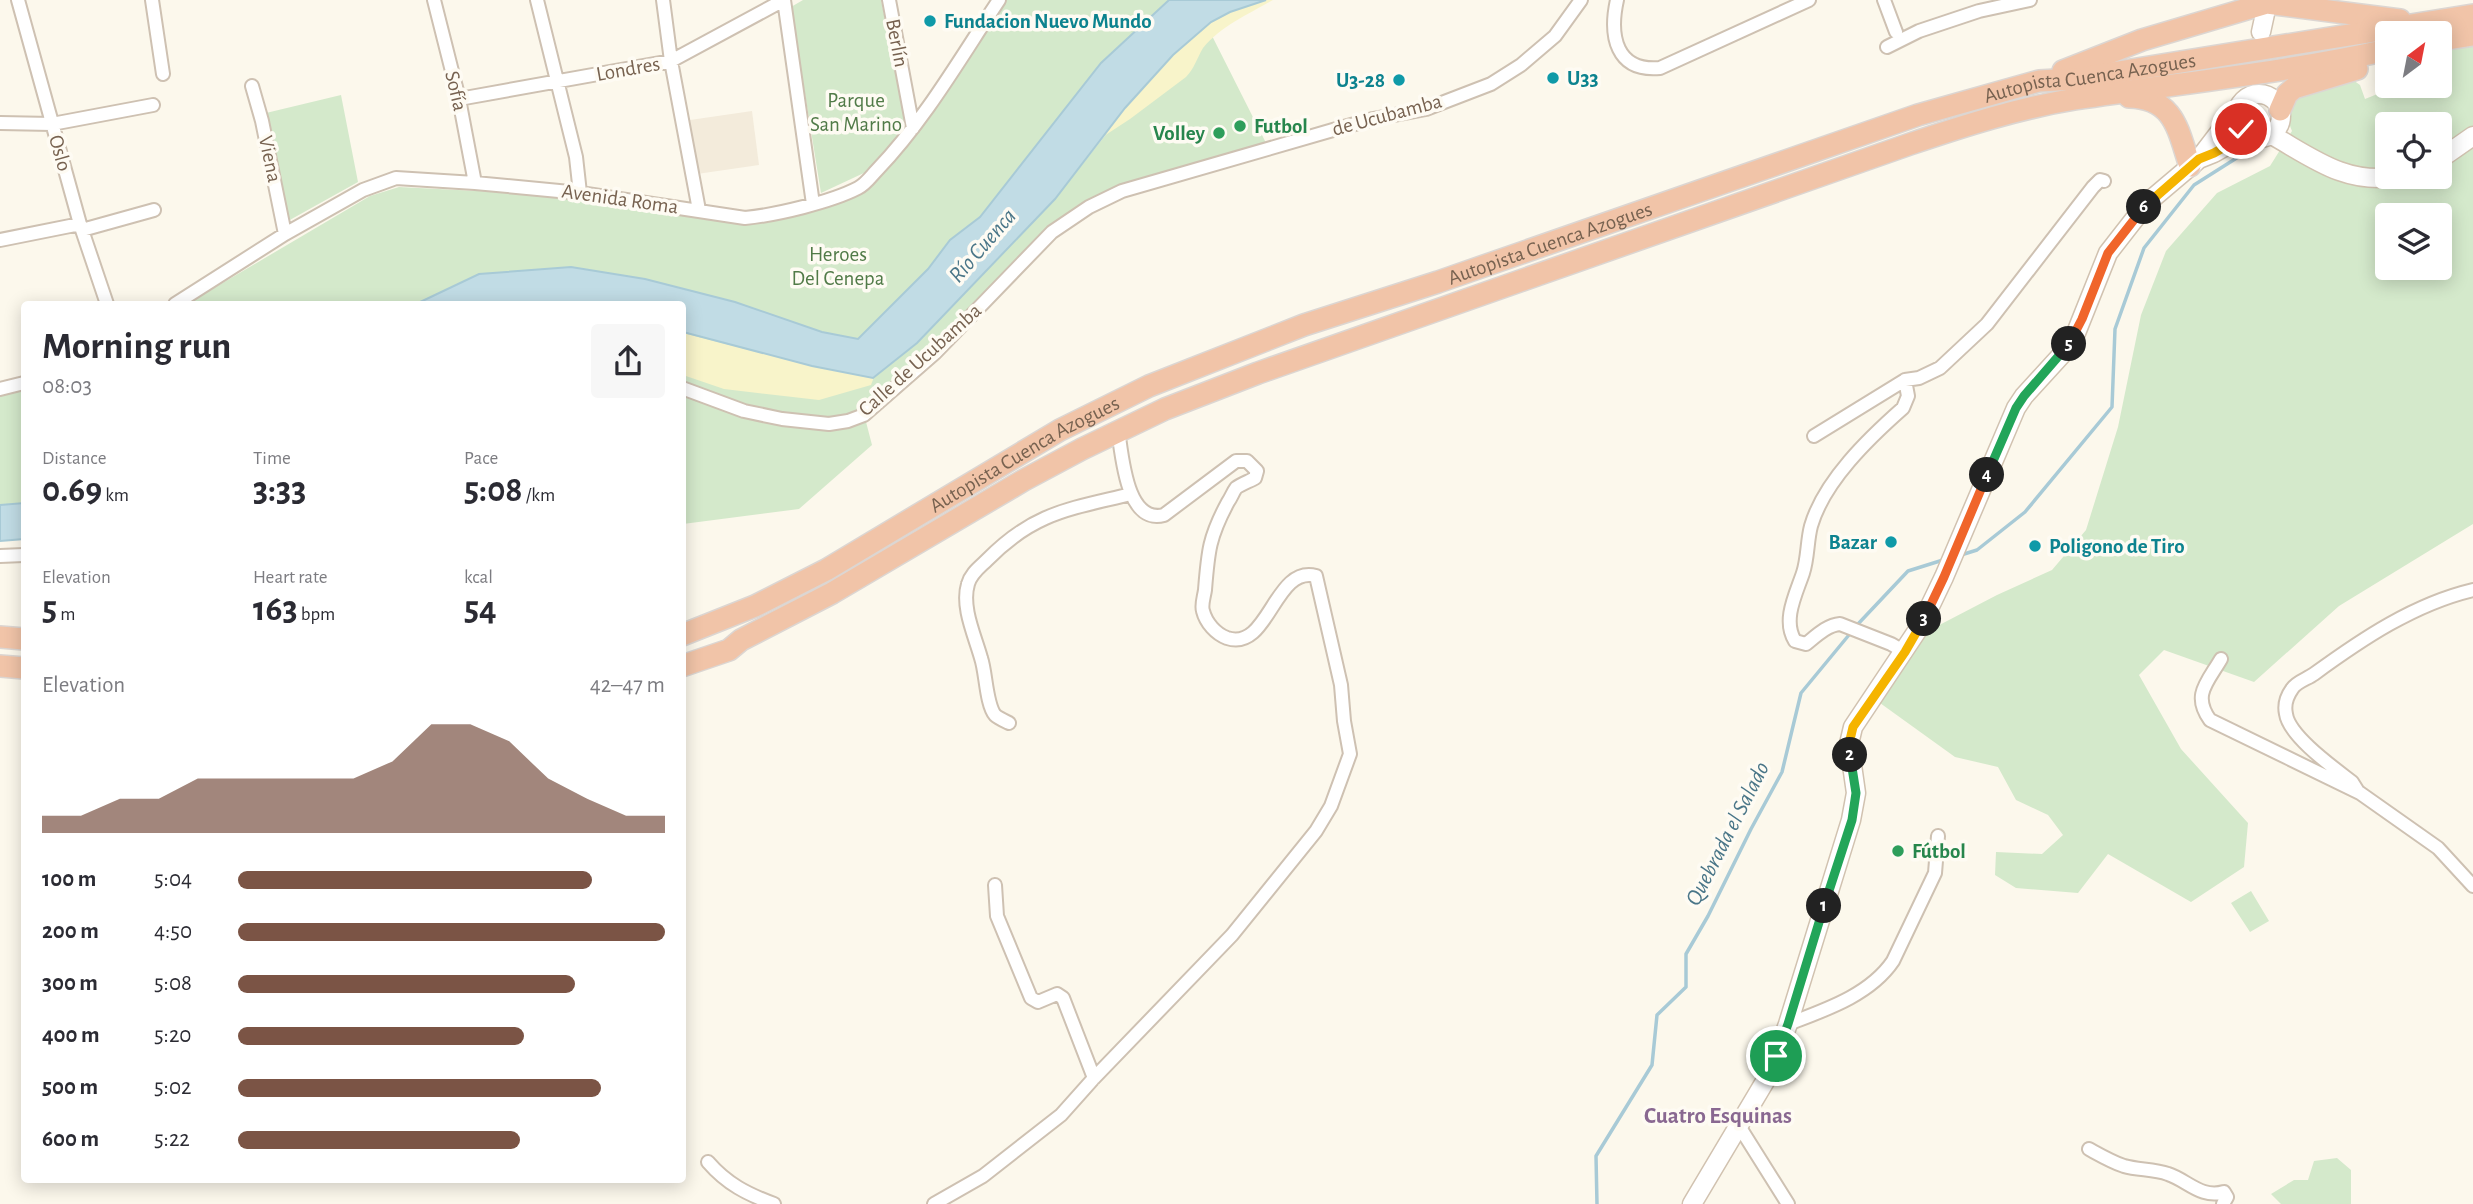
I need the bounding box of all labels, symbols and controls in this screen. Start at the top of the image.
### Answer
place label: Fundacion Nuevo Mundo [944,11,1152,32]
marker: Fundacion Nuevo Mundo [922,13,938,29]
street label: Berlín [882,17,912,69]
north arrow [2375,21,2452,98]
map controls [2375,21,2452,280]
street label: Autopista Cuenca Azogues [1982,49,2197,106]
street label: Londres [594,53,662,85]
place label: U33 [1567,68,1599,89]
street label: Sofía [441,69,471,113]
place label: U3-28 [1336,70,1385,91]
marker: U33 [1545,70,1561,86]
marker: U3-28 [1391,72,1407,88]
park label: Parque San Marino [810,90,902,135]
street label: de Ucubamba [1330,90,1445,140]
pin [2211,99,2271,159]
icon: check [2222,110,2260,148]
button: locate [2375,112,2452,189]
place label: Futbol [1254,116,1308,137]
marker: Futbol [1232,118,1248,134]
place label: Volley [1153,123,1206,144]
marker: Volley [1211,125,1227,141]
street label: Oslo [45,133,75,173]
street label: Viena [255,134,285,185]
street label: Avenida Roma [560,180,680,218]
pin: 6 [2126,190,2162,224]
text: 6 [2139,197,2148,216]
street label: Autopista Cuenca Azogues [1445,198,1655,288]
button: layers [2375,203,2452,280]
water label: Río Cuenca [945,205,1021,287]
park label: Heroes Del Cenepa [792,244,885,289]
street label: Calle de Ucubamba [855,299,986,420]
button: share [591,324,665,398]
pin: 5 [2052,326,2086,362]
text: Morning run [42,328,231,366]
text: 5 [2064,334,2073,353]
text: 08:03 [42,375,92,398]
street label: Autopista Cuenca Azogues [926,392,1123,516]
text: Distance [42,449,106,468]
text: Time [253,449,291,468]
text: Pace [464,449,498,468]
pin: 4 [1969,458,2004,492]
text: 4 [1982,465,1991,484]
text: 0.69 [42,473,102,508]
text: 3:33 [253,473,306,508]
text: 5:08 [464,473,523,508]
text: km [102,486,129,505]
text: /km [523,486,555,505]
place label: Bazar [1829,532,1878,553]
marker: Bazar [1883,534,1899,550]
place label: Poligono de Tiro [2049,536,2185,557]
marker: Poligono de Tiro [2027,538,2043,554]
text: Elevation [42,568,111,587]
text: Heart rate [253,568,328,587]
text: kcal [464,568,493,587]
text: 5 [42,592,57,627]
text: 163 [253,592,298,627]
text: 54 [464,592,497,627]
pin: 3 [1906,602,1941,636]
text: m [57,605,75,624]
text: bpm [298,605,335,624]
text: 3 [1919,609,1928,628]
text: Elevation [42,674,125,697]
text: 42–47 m [590,674,665,697]
pin: 2 [1832,738,1868,772]
text: 2 [1845,745,1854,764]
water label: Quebrada el Salado [1682,758,1774,910]
place label: Fútbol [1912,841,1966,862]
marker: Fútbol [1890,843,1906,859]
text: 100 m [42,868,96,891]
text: 5:04 [154,868,192,891]
pin: 1 [1806,888,1842,923]
text: 1 [1820,896,1827,915]
text: 200 m [42,920,99,943]
text: 4:50 [154,920,192,943]
text: 300 m [42,972,98,995]
text: 5:08 [154,972,192,995]
text: 400 m [42,1024,100,1047]
text: 5:20 [154,1024,192,1047]
pin [1746,1026,1806,1086]
icon: arrive [1757,1037,1795,1075]
text: 500 m [42,1076,98,1099]
text: 5:02 [154,1076,192,1099]
district label: Cuatro Esquinas [1644,1105,1792,1128]
text: 600 m [42,1128,99,1151]
text: 5:22 [154,1128,190,1151]

